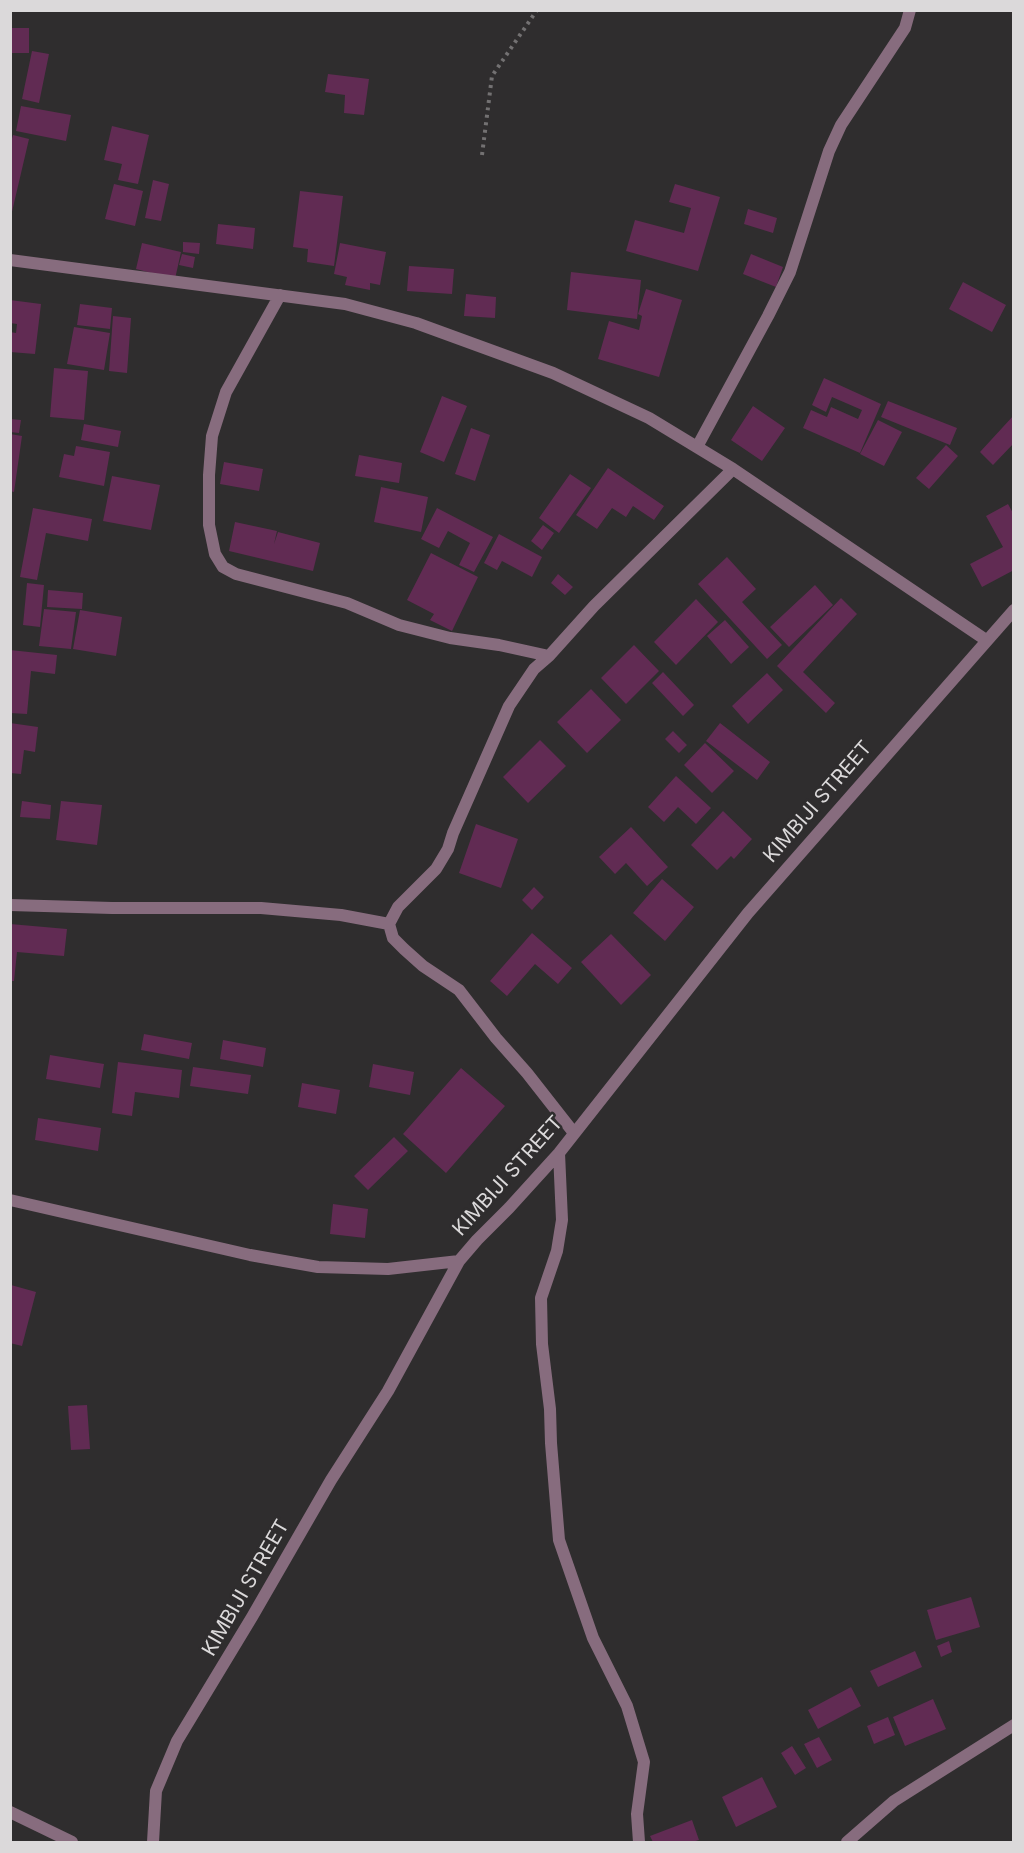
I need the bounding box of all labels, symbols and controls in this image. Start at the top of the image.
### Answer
street label: KIMBIJI STREET [759,736,877,868]
street label: KIMBIJI STREET [448,1111,568,1241]
street label: KIMBIJI STREET [197,1516,295,1660]

